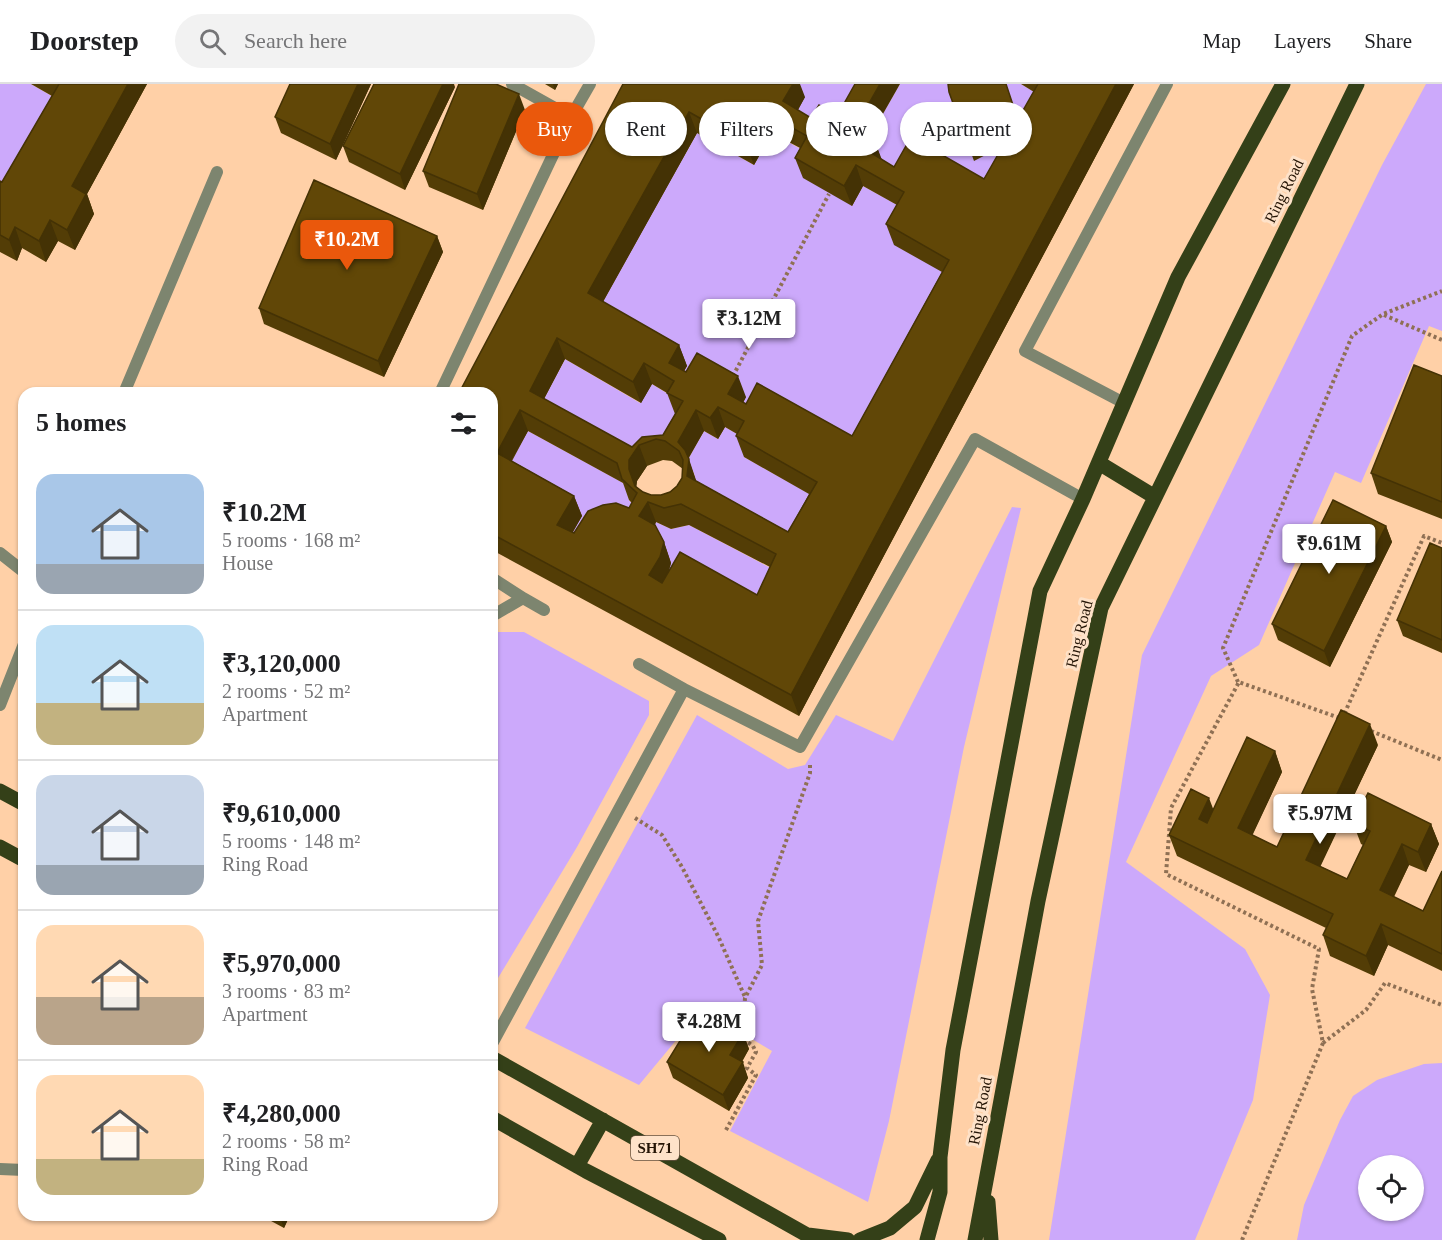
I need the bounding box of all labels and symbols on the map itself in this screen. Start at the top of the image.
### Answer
street label: Ring Road [1261,156,1308,226]
pin: ₹10.2M [298,220,396,271]
pin: ₹3.12M [700,299,798,350]
pin: ₹9.61M [1280,524,1378,575]
street label: Ring Road [1062,599,1097,670]
pin: ₹5.97M [1271,794,1369,845]
pin: ₹4.28M [660,1002,758,1053]
street label: Ring Road [965,1076,996,1147]
road number: SH71 [631,1136,679,1160]

